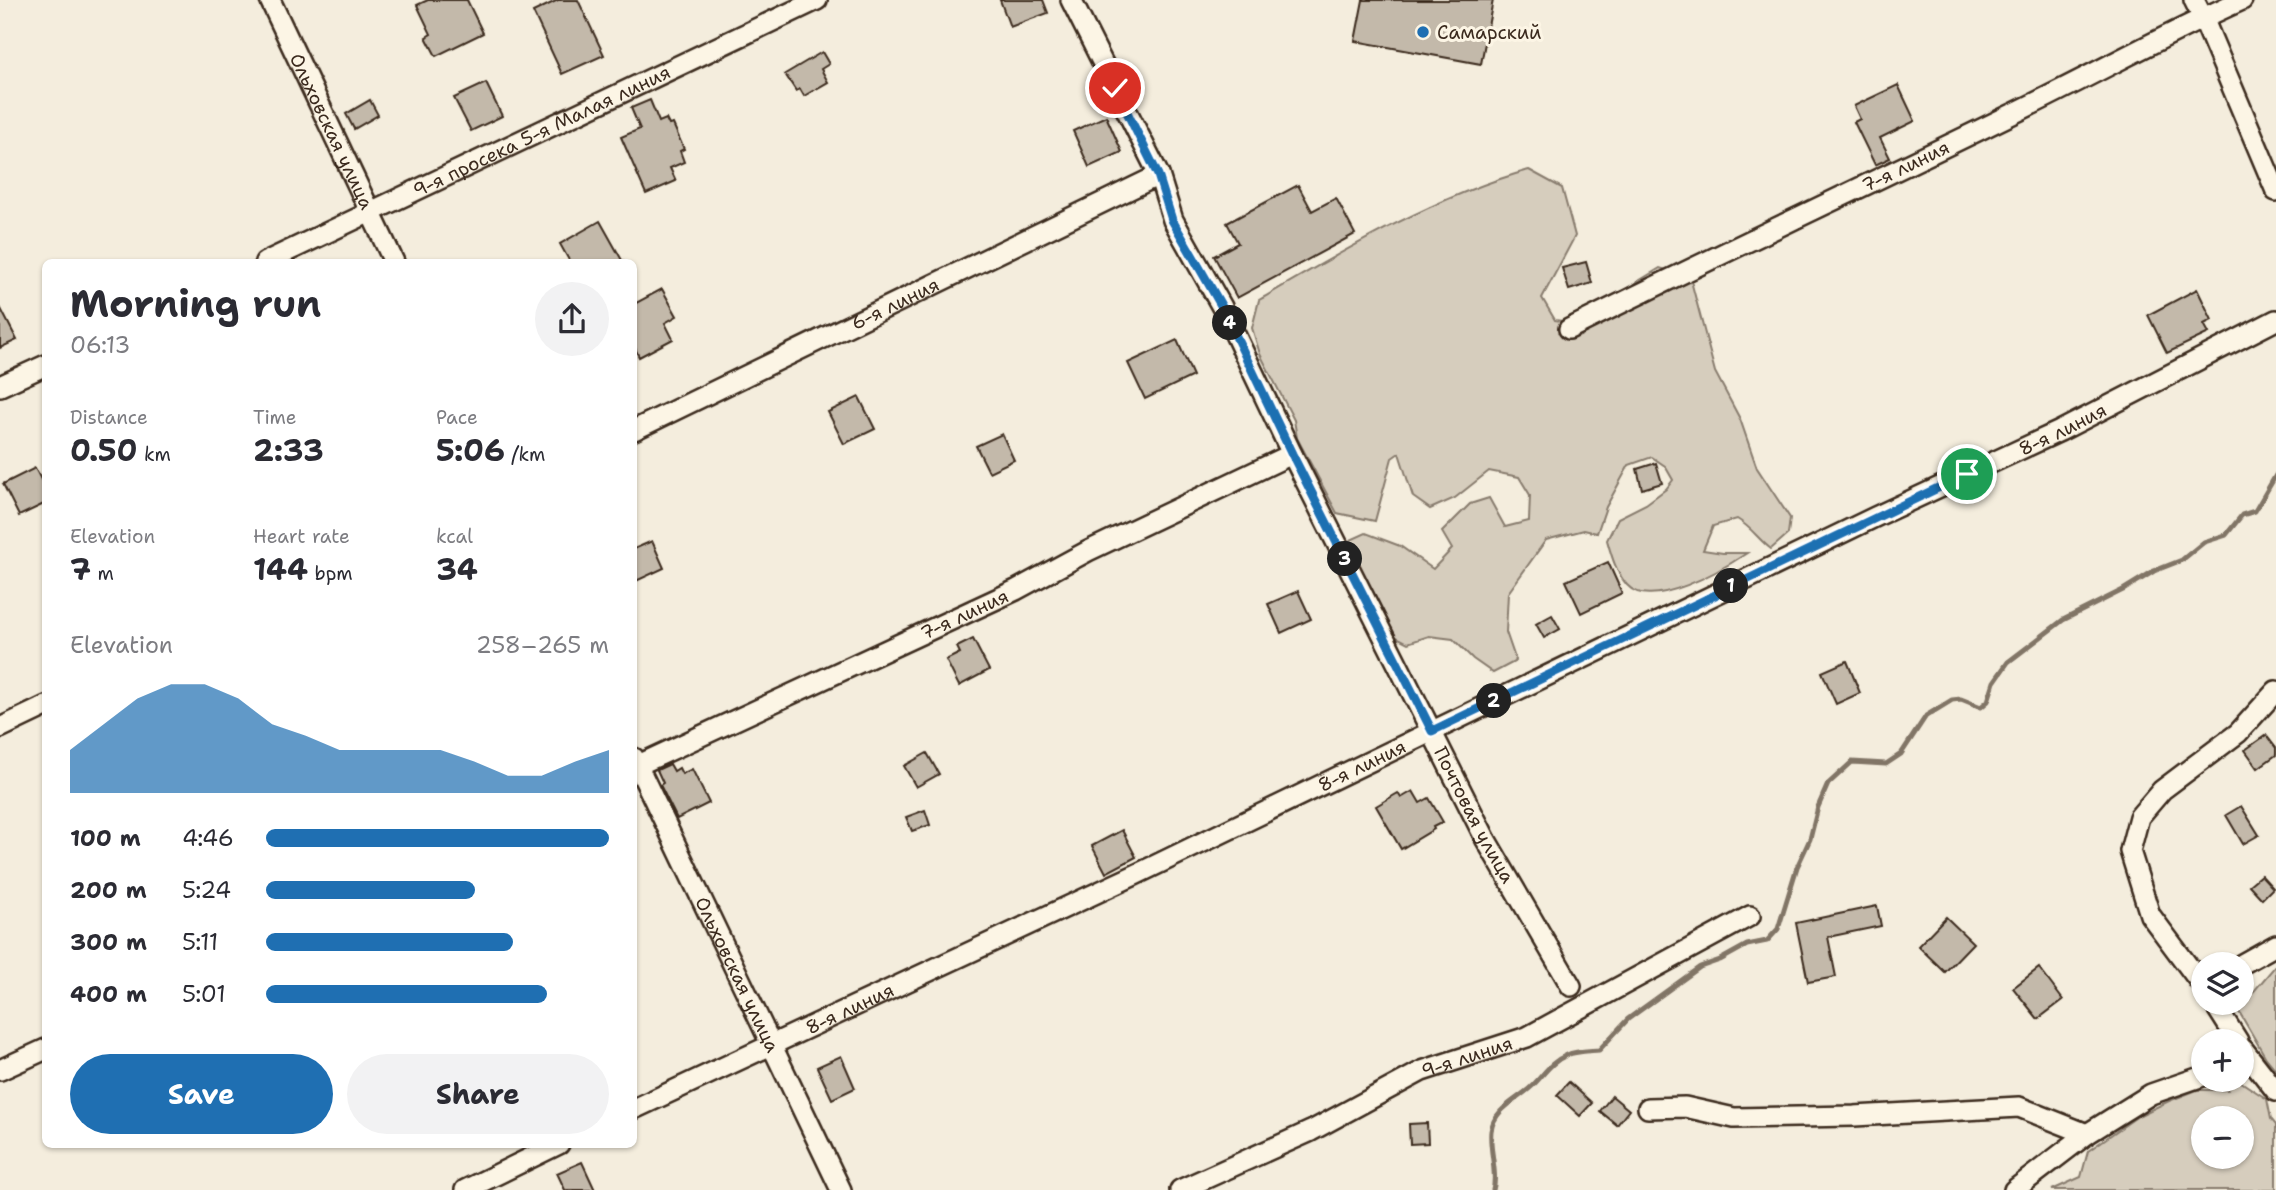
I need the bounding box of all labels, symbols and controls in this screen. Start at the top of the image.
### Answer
place label: Самарский [1437,20,1541,45]
marker: Самарский [1415,24,1431,40]
street label: Ольховская улица [284,49,380,213]
pin [1085,58,1145,118]
street label: 9-я просека 5-я Малая линия [409,59,674,203]
icon: check [1096,69,1134,107]
street label: 7-я линия [1858,134,1953,198]
street label: 6-я линия [847,271,943,335]
text: Morning run [70,278,321,329]
button: share [535,282,609,356]
pin: 4 [1212,306,1248,340]
text: 4 [1223,310,1236,335]
text: 06:13 [70,330,130,360]
street label: 8-я линия [2015,397,2110,461]
text: Distance [70,405,148,430]
text: Time [253,405,297,430]
text: Pace [436,405,478,430]
text: 0.50 [70,430,137,471]
text: 2:33 [253,430,324,471]
text: 5:06 [436,430,505,471]
text: km [137,442,171,467]
text: /km [505,442,545,467]
pin [1937,444,1997,504]
icon: arrive [1948,455,1986,493]
text: Elevation [70,524,155,549]
text: Heart rate [253,524,350,549]
text: kcal [436,524,473,549]
pin: 3 [1328,542,1362,576]
text: 3 [1338,546,1351,571]
text: 7 [70,549,91,590]
text: 144 [253,549,308,590]
text: 34 [436,549,478,590]
text: m [91,561,114,586]
text: bpm [308,561,353,586]
pin: 1 [1714,568,1748,604]
text: 1 [1726,573,1735,598]
street label: 7-я линия [916,583,1012,645]
text: Elevation [70,630,173,660]
text: 258–265 m [476,630,609,660]
pin: 2 [1476,684,1512,718]
text: 2 [1487,688,1500,713]
street label: 8-я линия [1314,733,1410,797]
street label: Почтовая улица [1429,742,1521,888]
text: 100 m [70,823,141,853]
text: 4:46 [182,823,234,853]
text: 200 m [70,875,147,905]
text: 5:24 [182,875,231,905]
street label: Ольховская улица [690,892,786,1057]
text: 300 m [70,927,147,957]
text: 5:11 [182,927,218,957]
map controls [2191,952,2254,1169]
button: layers [2191,952,2254,1015]
street label: 8-я линия [801,977,898,1040]
text: 400 m [70,979,147,1009]
text: 5:01 [182,979,226,1009]
button: + [2191,1029,2254,1092]
street label: 9-я линия [1418,1030,1516,1083]
button: Save [70,1054,333,1134]
button: Share [347,1054,609,1134]
button: − [2191,1106,2254,1169]

